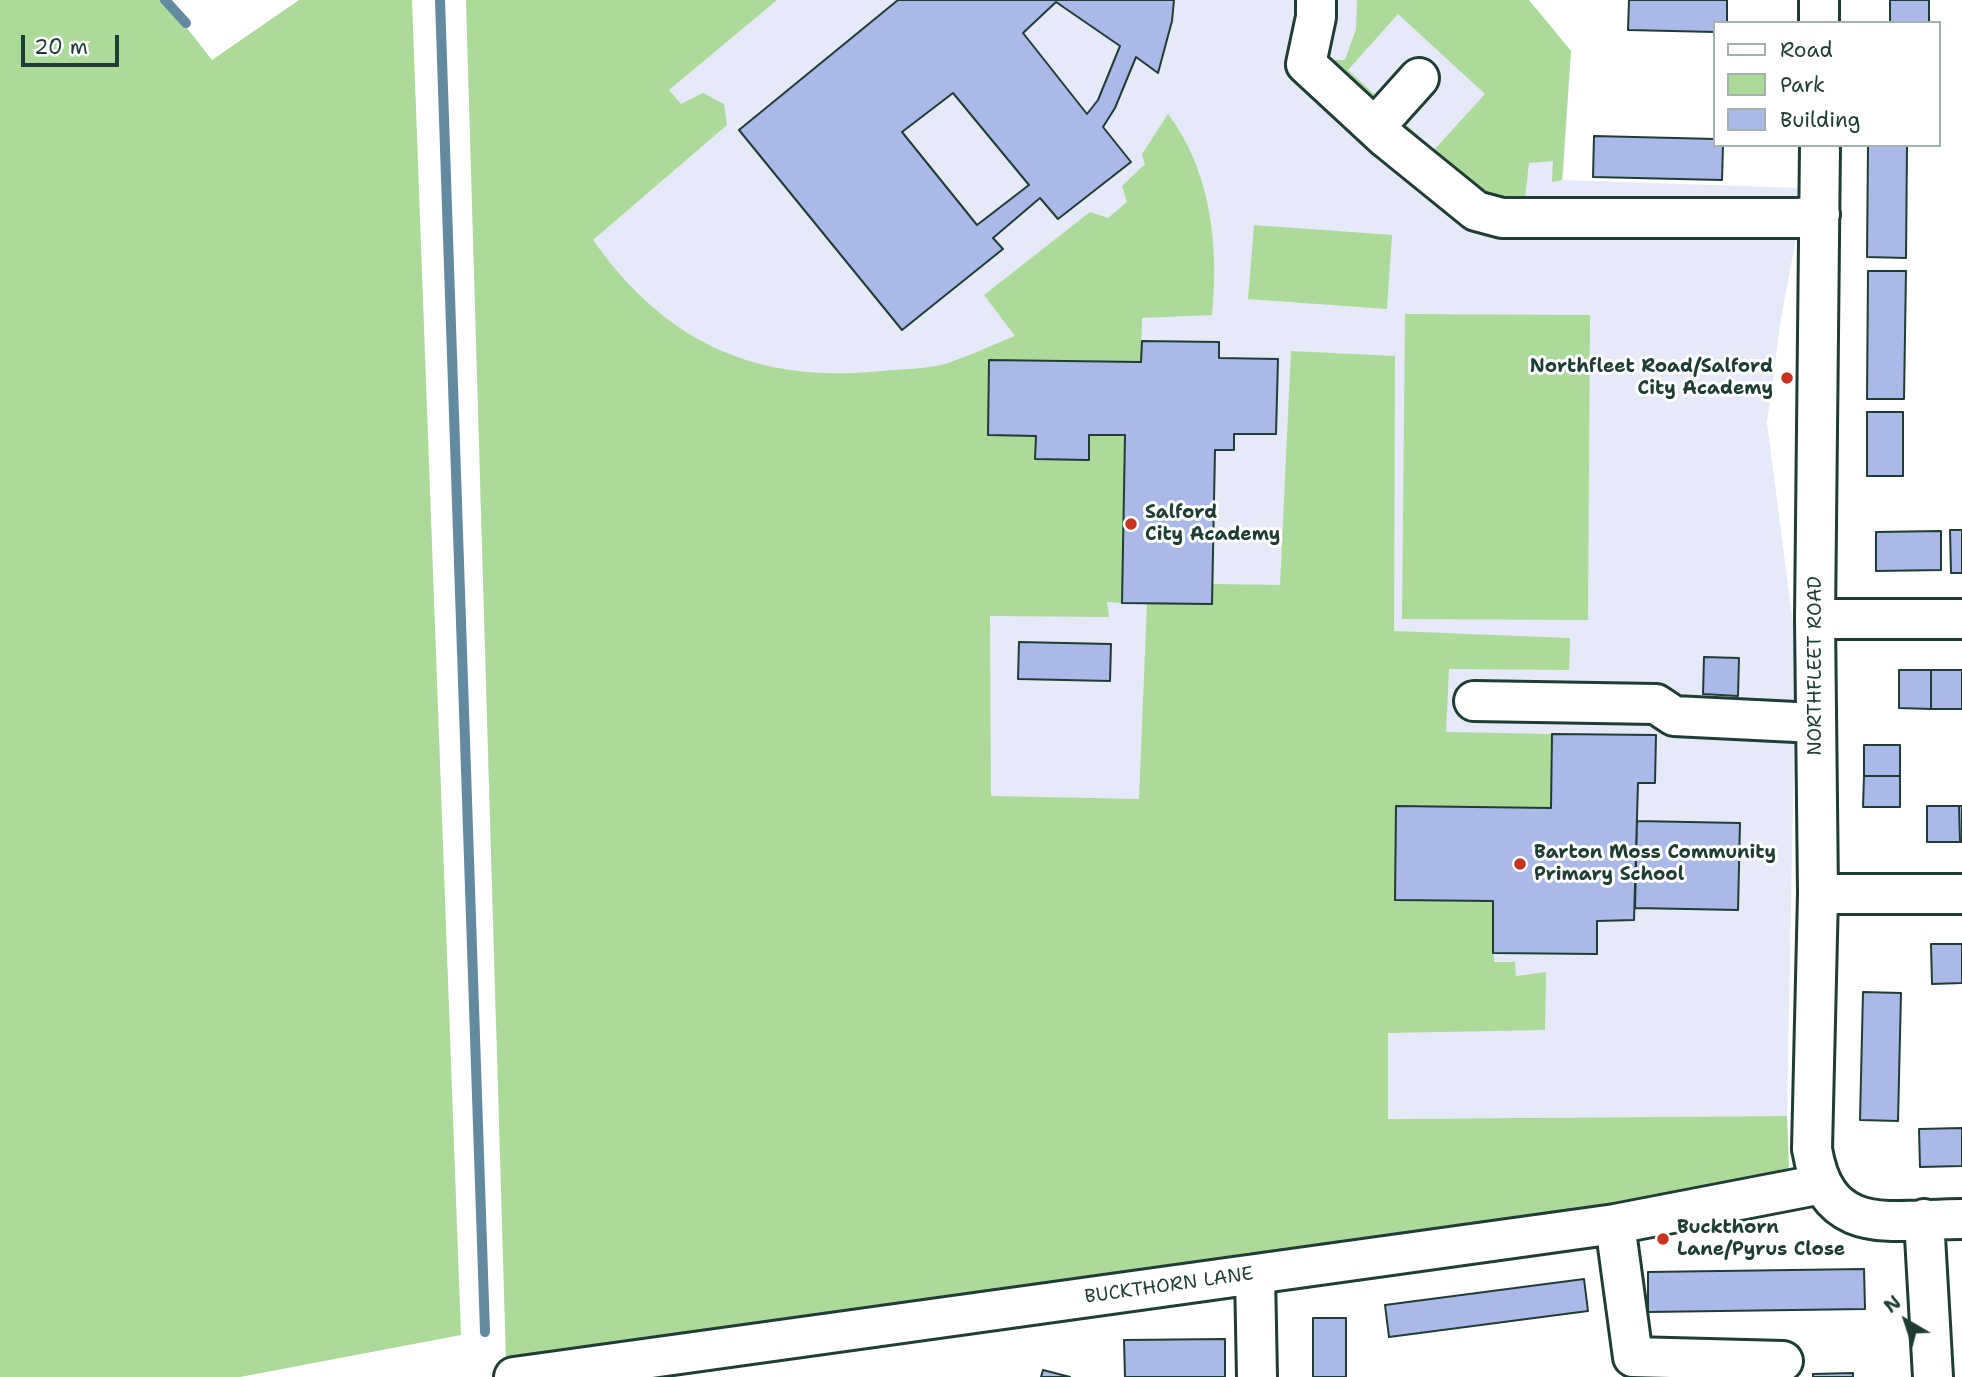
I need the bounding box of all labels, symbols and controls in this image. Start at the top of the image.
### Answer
scale bar [24,21,122,65]
legend [1714,21,1941,147]
text: 20 m [34,33,88,61]
text: Road [1780,36,1833,64]
text: Park [1780,71,1825,99]
text: Building [1780,106,1860,134]
place label: Northfleet Road/Salford City Academy [1530,356,1773,400]
marker: Northfleet Road/Salford City Academy [1779,370,1795,386]
place label: Salford City Academy [1145,502,1280,546]
marker: Salford City Academy [1123,516,1139,532]
street label: NORTHFLEET ROAD [1805,576,1827,756]
place label: Barton Moss Community Primary School [1534,842,1776,886]
marker: Barton Moss Community Primary School [1512,856,1528,872]
place label: Buckthorn Lane/Pyrus Close [1677,1217,1845,1261]
marker: Buckthorn Lane/Pyrus Close [1655,1231,1671,1247]
street label: BUCKTHORN LANE [1083,1263,1255,1309]
north arrow [1871,1286,1941,1356]
text: N [1879,1290,1906,1319]

